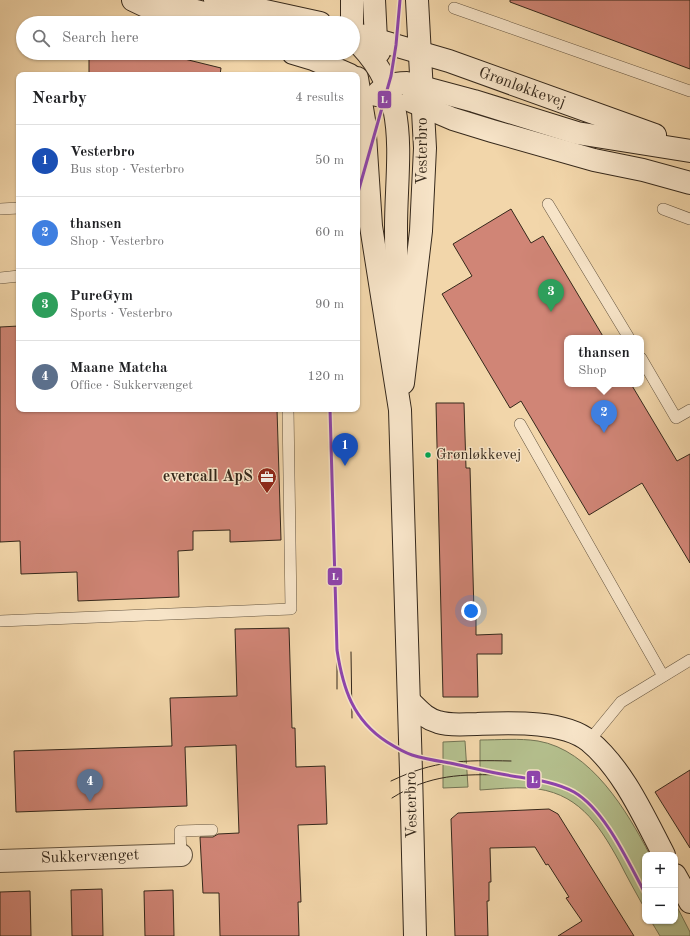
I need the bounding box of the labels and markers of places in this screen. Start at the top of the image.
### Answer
pin: 3 [538,279,564,312]
pin: 2 [591,400,617,433]
pin: 1 [332,433,358,466]
place label: Grønløkkevej [436,448,521,463]
marker: Grønløkkevej [423,450,433,460]
office icon: evercall ApS [256,466,278,494]
place label: evercall ApS [163,469,253,485]
pin: 4 [77,769,103,802]

